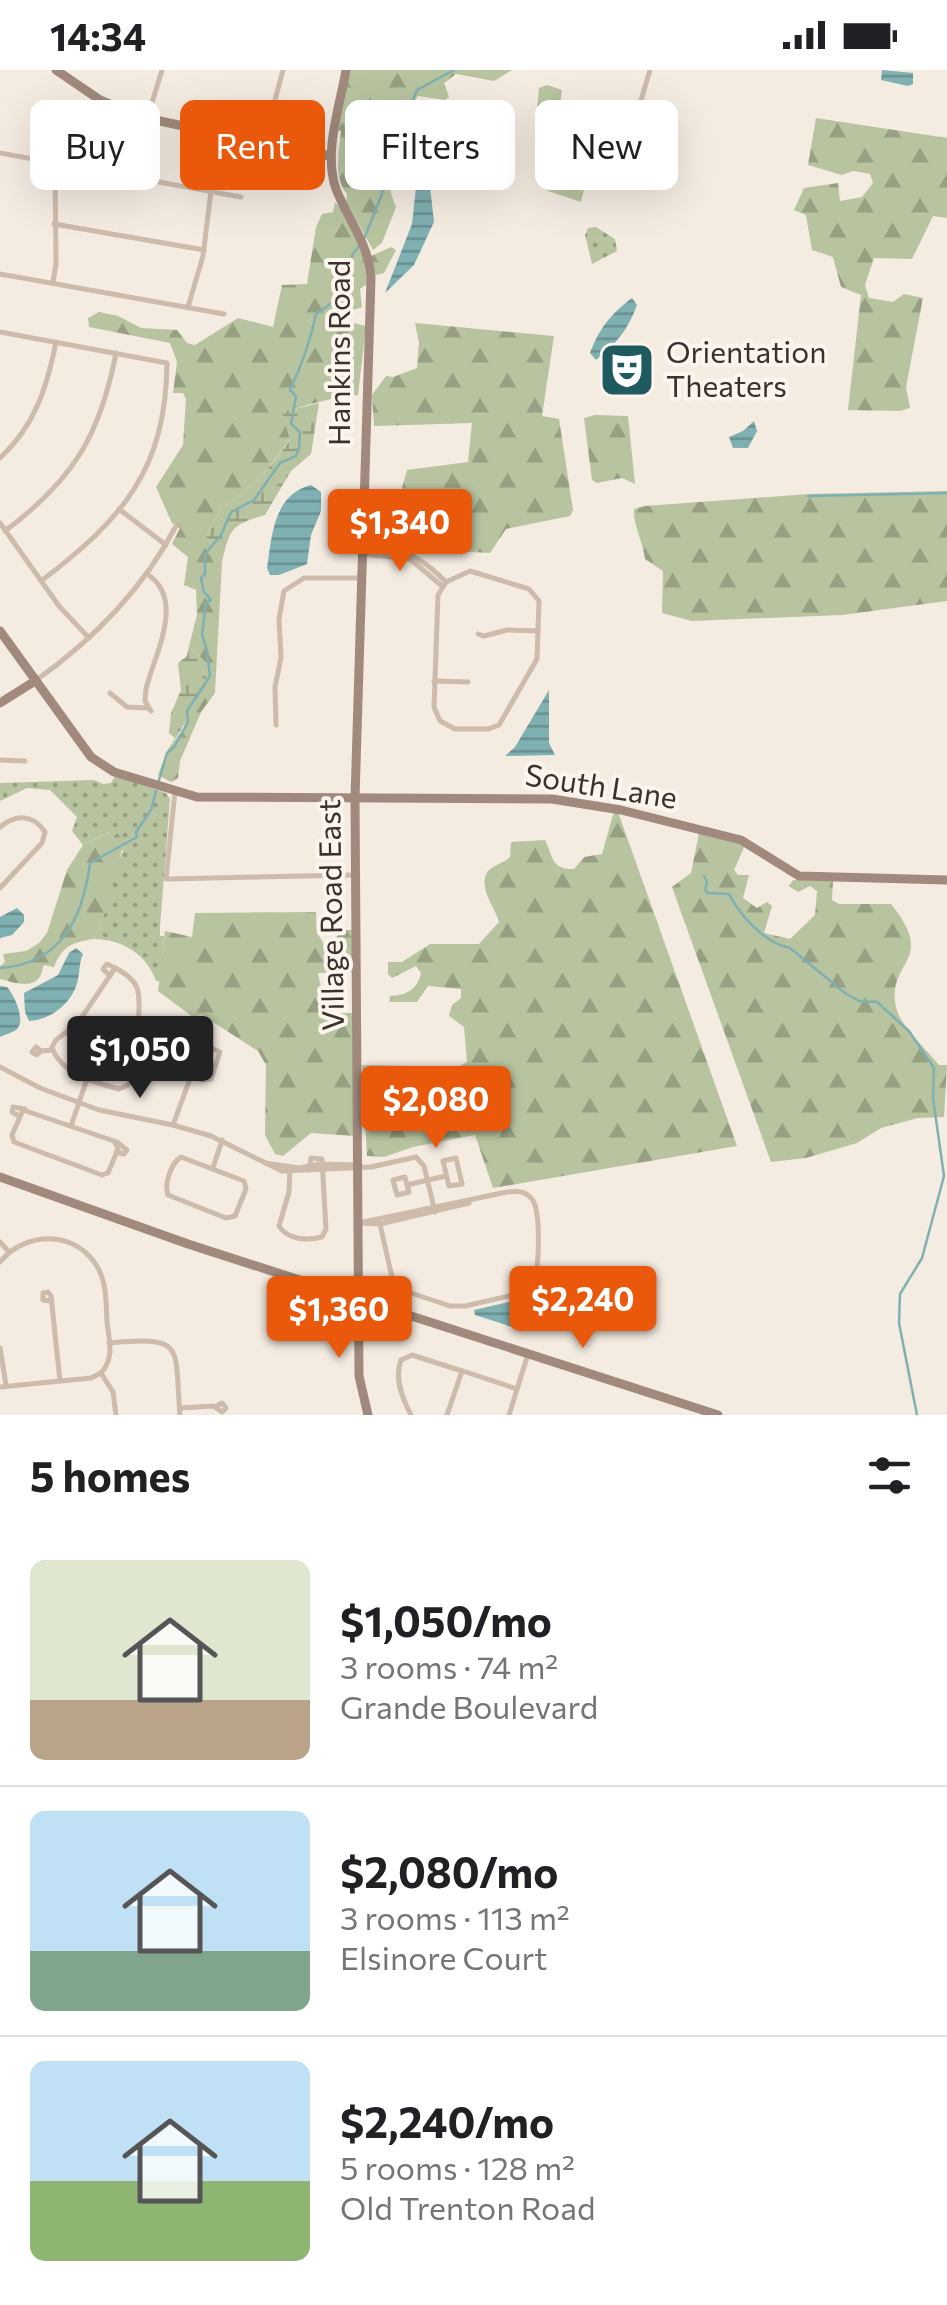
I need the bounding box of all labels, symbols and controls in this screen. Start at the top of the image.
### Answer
text: 14:34 [50,12,146,59]
chip: Buy [30,100,160,190]
chip: Rent [180,100,325,190]
chip: Filters [345,100,515,190]
chip: New [535,100,678,190]
street label: Hankins Road [319,260,356,446]
place label: Orientation Theaters [666,332,826,403]
theatre icon: Orientation Theaters [597,340,657,400]
pin: $1,340 [319,489,481,574]
text: $1,340 [350,501,450,541]
street label: South Lane [523,754,680,815]
street label: Village Road East [309,799,350,1031]
pin: $1,050 [59,1016,221,1101]
text: $1,050 [89,1028,191,1068]
pin: $2,080 [355,1066,517,1151]
text: $2,080 [383,1078,489,1118]
pin: $2,240 [502,1266,664,1351]
pin: $1,360 [258,1276,420,1361]
text: $2,240 [531,1278,635,1318]
text: $1,360 [289,1288,389,1328]
icon: filters [862,1448,917,1503]
text: 5 homes [30,1449,190,1501]
text: $1,050/mo [340,1594,552,1646]
icon: home [110,1600,230,1720]
text: 3 rooms · 74 m² [340,1646,558,1686]
text: Grande Boulevard [340,1686,598,1726]
text: $2,080/mo [340,1845,558,1897]
icon: home [110,1851,230,1971]
text: 3 rooms · 113 m² [340,1897,570,1937]
text: Elsinore Court [340,1937,547,1977]
text: $2,240/mo [340,2095,554,2147]
icon: home [110,2101,230,2221]
text: 5 rooms · 128 m² [340,2147,575,2187]
text: Old Trenton Road [340,2187,595,2227]

